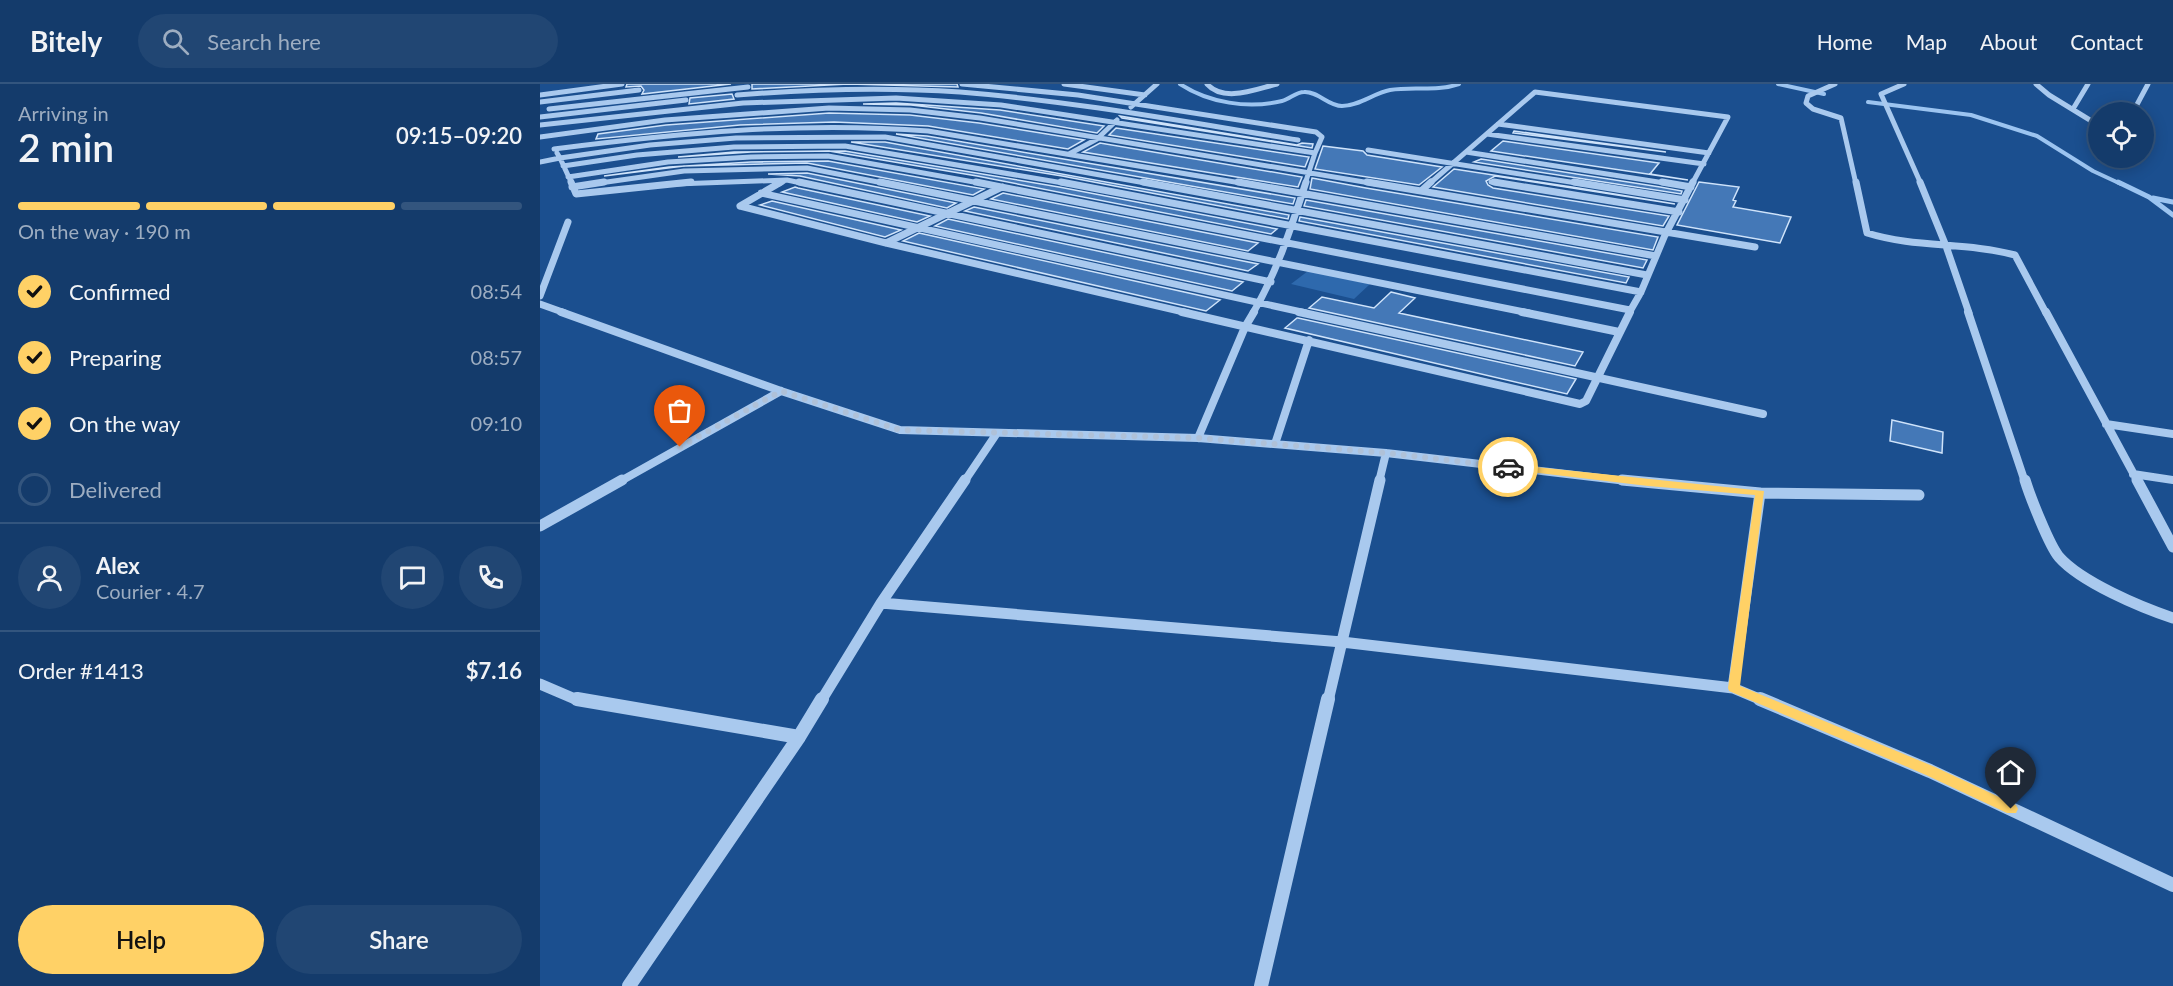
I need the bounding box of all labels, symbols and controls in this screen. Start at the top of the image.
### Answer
search box [138,14,558,68]
text: Bitely [30,24,102,58]
icon: search [159,25,192,58]
text: Search here [207,28,321,55]
text: Home [1817,29,1873,54]
text: Map [1906,29,1947,54]
text: About [1980,29,2037,54]
text: Contact [2070,29,2143,54]
text: Arriving in [18,101,109,125]
map controls [2088,102,2154,168]
button: locate [2088,102,2154,168]
text: 09:15–09:20 [396,122,522,149]
text: 2 min [18,124,114,170]
text: On the way · 190 m [18,219,191,243]
icon: check [18,275,51,308]
text: Confirmed [69,278,171,305]
text: 08:54 [471,279,522,303]
icon: check [18,341,51,374]
text: Preparing [69,344,161,371]
text: 08:57 [471,345,522,369]
pin [654,385,705,447]
icon: bag [663,394,696,427]
icon: check [18,407,51,440]
text: On the way [69,410,180,437]
text: 09:10 [471,411,522,435]
courier [1478,437,1538,497]
icon: car [1492,451,1525,484]
text: Delivered [69,476,162,503]
button: person [18,546,81,609]
button: chat [381,546,444,609]
button: phone [459,546,522,609]
text: Alex [96,552,140,579]
text: Courier · 4.7 [96,579,205,603]
text: Order #1413 [18,657,144,684]
text: $7.16 [466,657,522,684]
pin [1985,747,2036,809]
icon: home [1994,756,2027,789]
button: Help [18,905,264,974]
button: Share [276,905,522,974]

